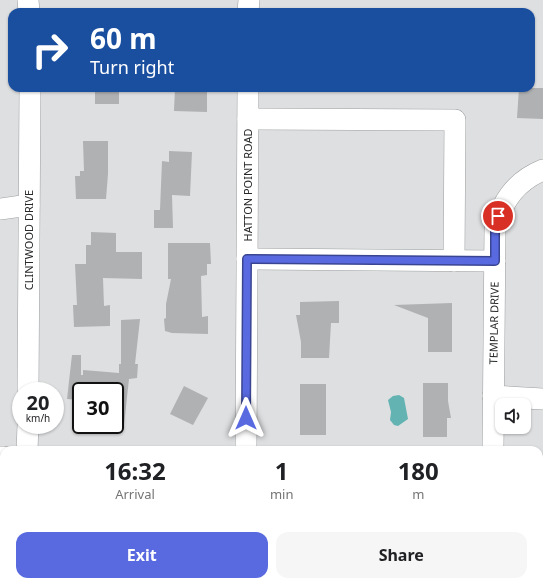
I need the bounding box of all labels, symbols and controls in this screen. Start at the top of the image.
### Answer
text: 60 m [90,19,157,57]
icon: right [24,24,76,76]
text: Turn right [90,55,174,79]
street label: HATTON POINT ROAD [240,128,255,242]
street label: CLINTWOOD DRIVE [21,190,36,290]
pin [481,199,515,233]
icon: arrive [487,205,509,227]
street label: TEMPLAR DRIVE [485,282,502,364]
speed limit sign: 30 [72,382,124,434]
text: 20 [27,389,49,416]
position arrow [225,397,267,439]
map controls [495,398,531,434]
button: sound [495,398,531,434]
text: km/h [26,411,50,425]
text: 16:32 [104,454,166,487]
text: 1 [275,454,289,487]
text: 180 [398,454,439,487]
text: Arrival [115,485,155,503]
text: min [270,485,293,503]
text: m [412,485,424,503]
button: Exit [16,532,268,578]
button: Share [276,532,527,578]

